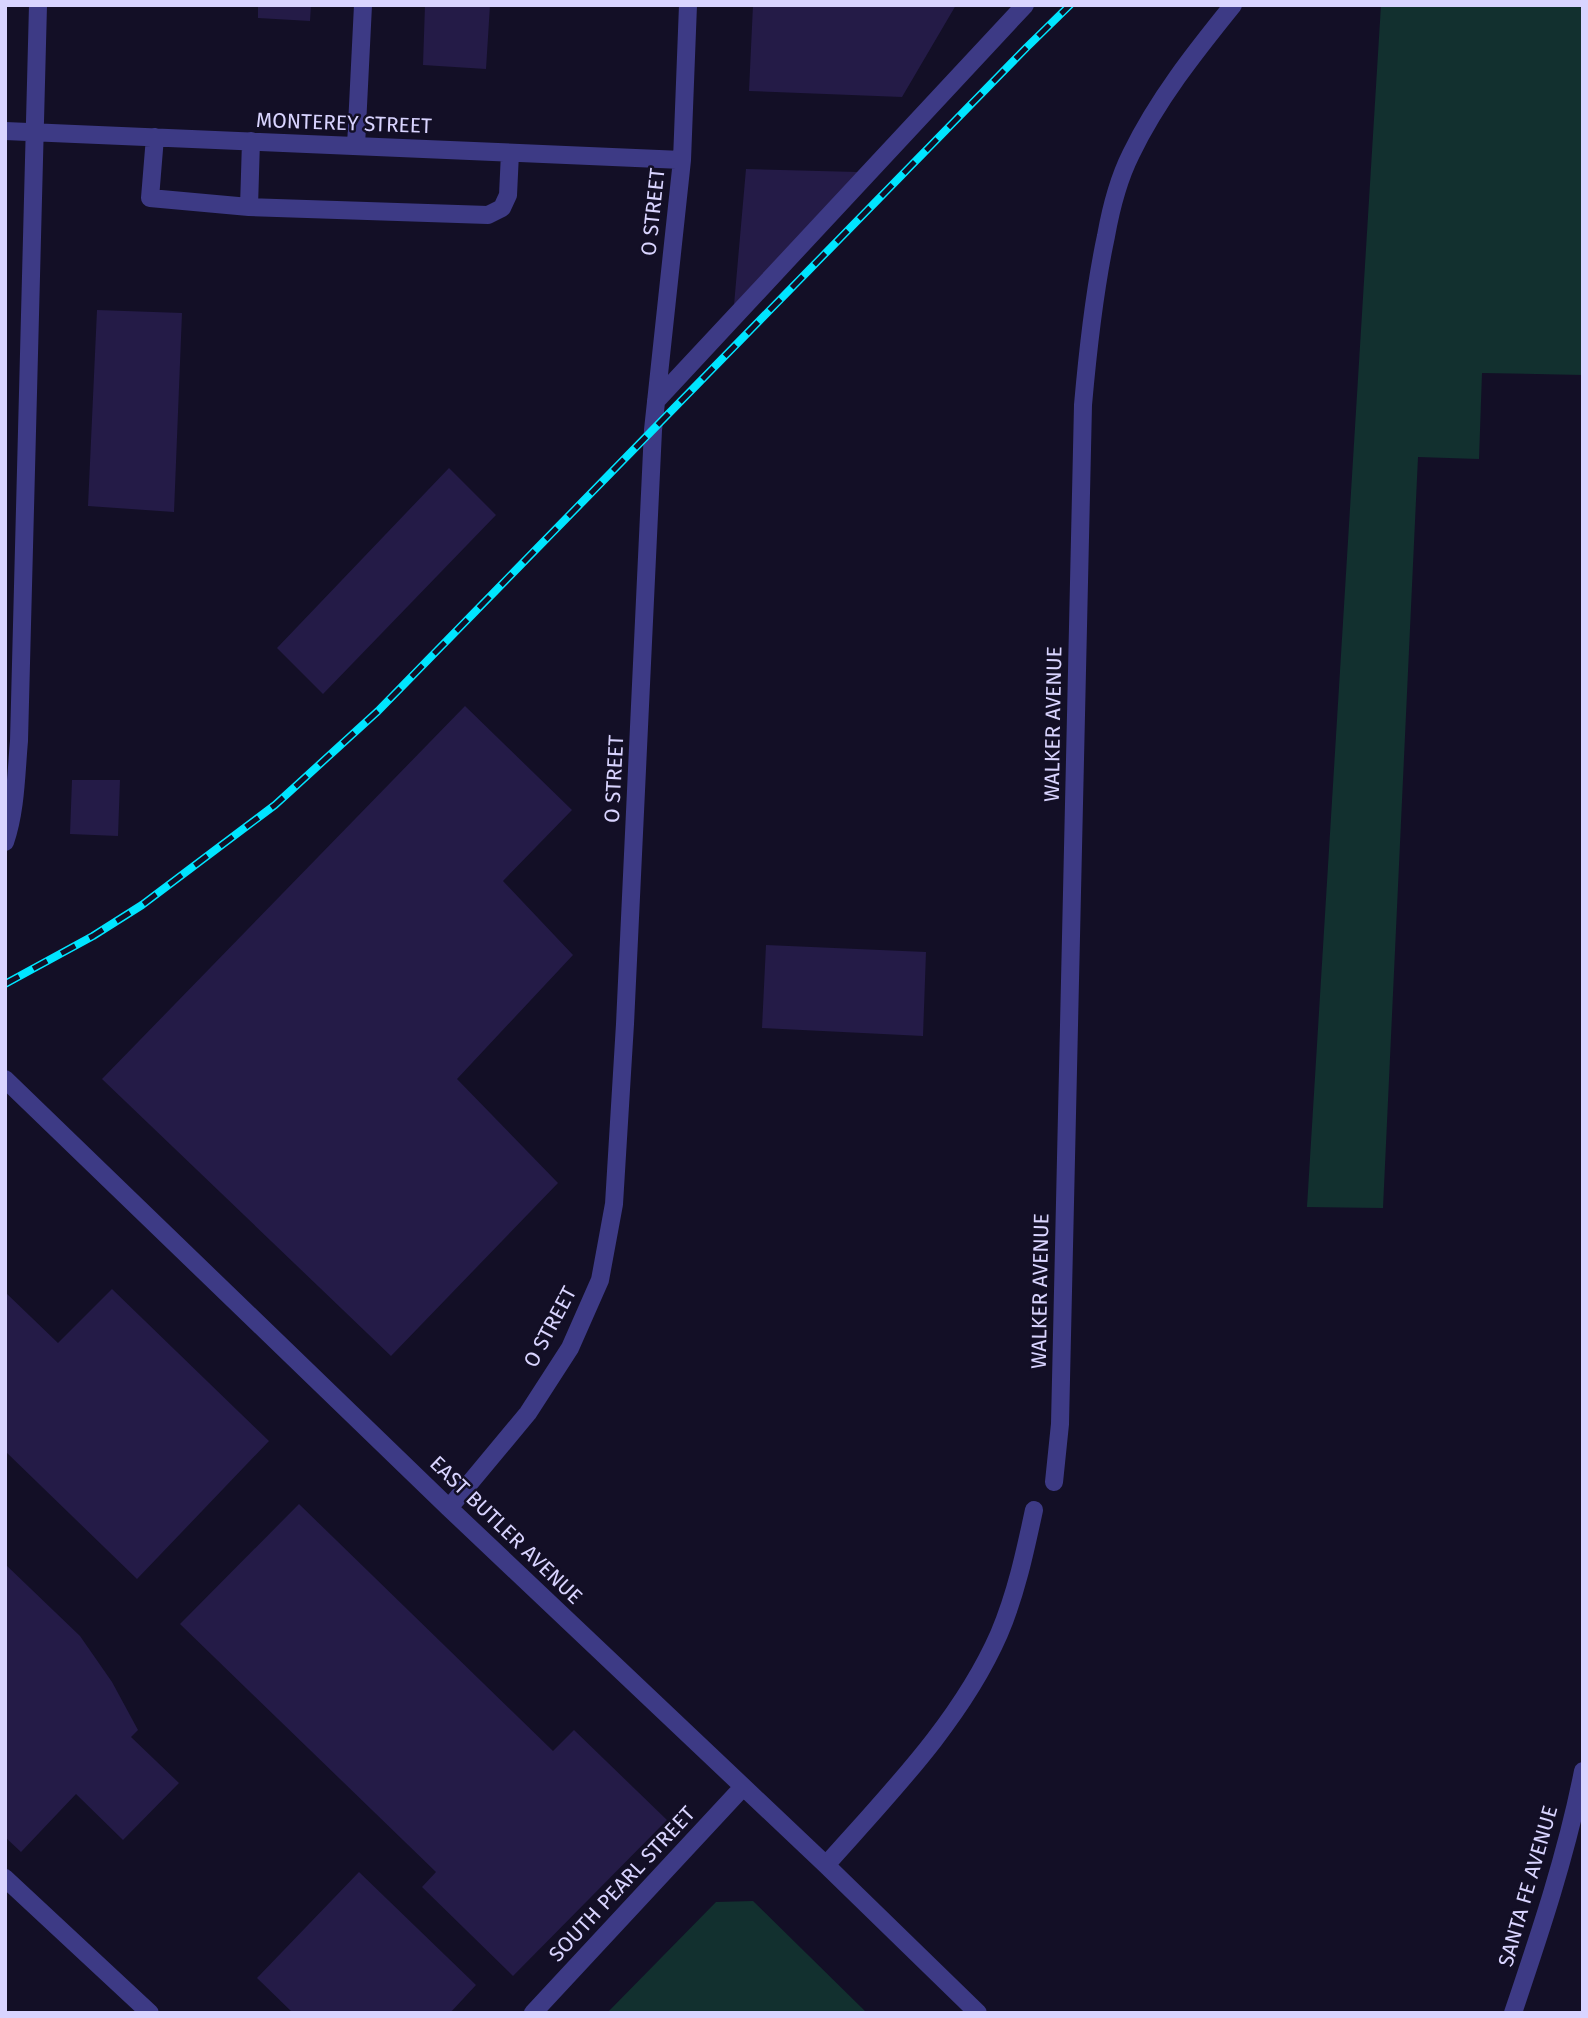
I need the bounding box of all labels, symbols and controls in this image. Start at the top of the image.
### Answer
street label: MONTEREY STREET [256,107,432,139]
street label: O STREET [635,167,671,257]
street label: WALKER AVENUE [1039,646,1067,802]
street label: O STREET [599,734,629,824]
street label: WALKER AVENUE [1026,1213,1054,1369]
street label: O STREET [518,1282,582,1372]
street label: EAST BUTLER AVENUE [424,1450,588,1610]
street label: SOUTH PEARL STREET [543,1801,701,1967]
street label: SANTA FE AVENUE [1493,1802,1563,1970]

